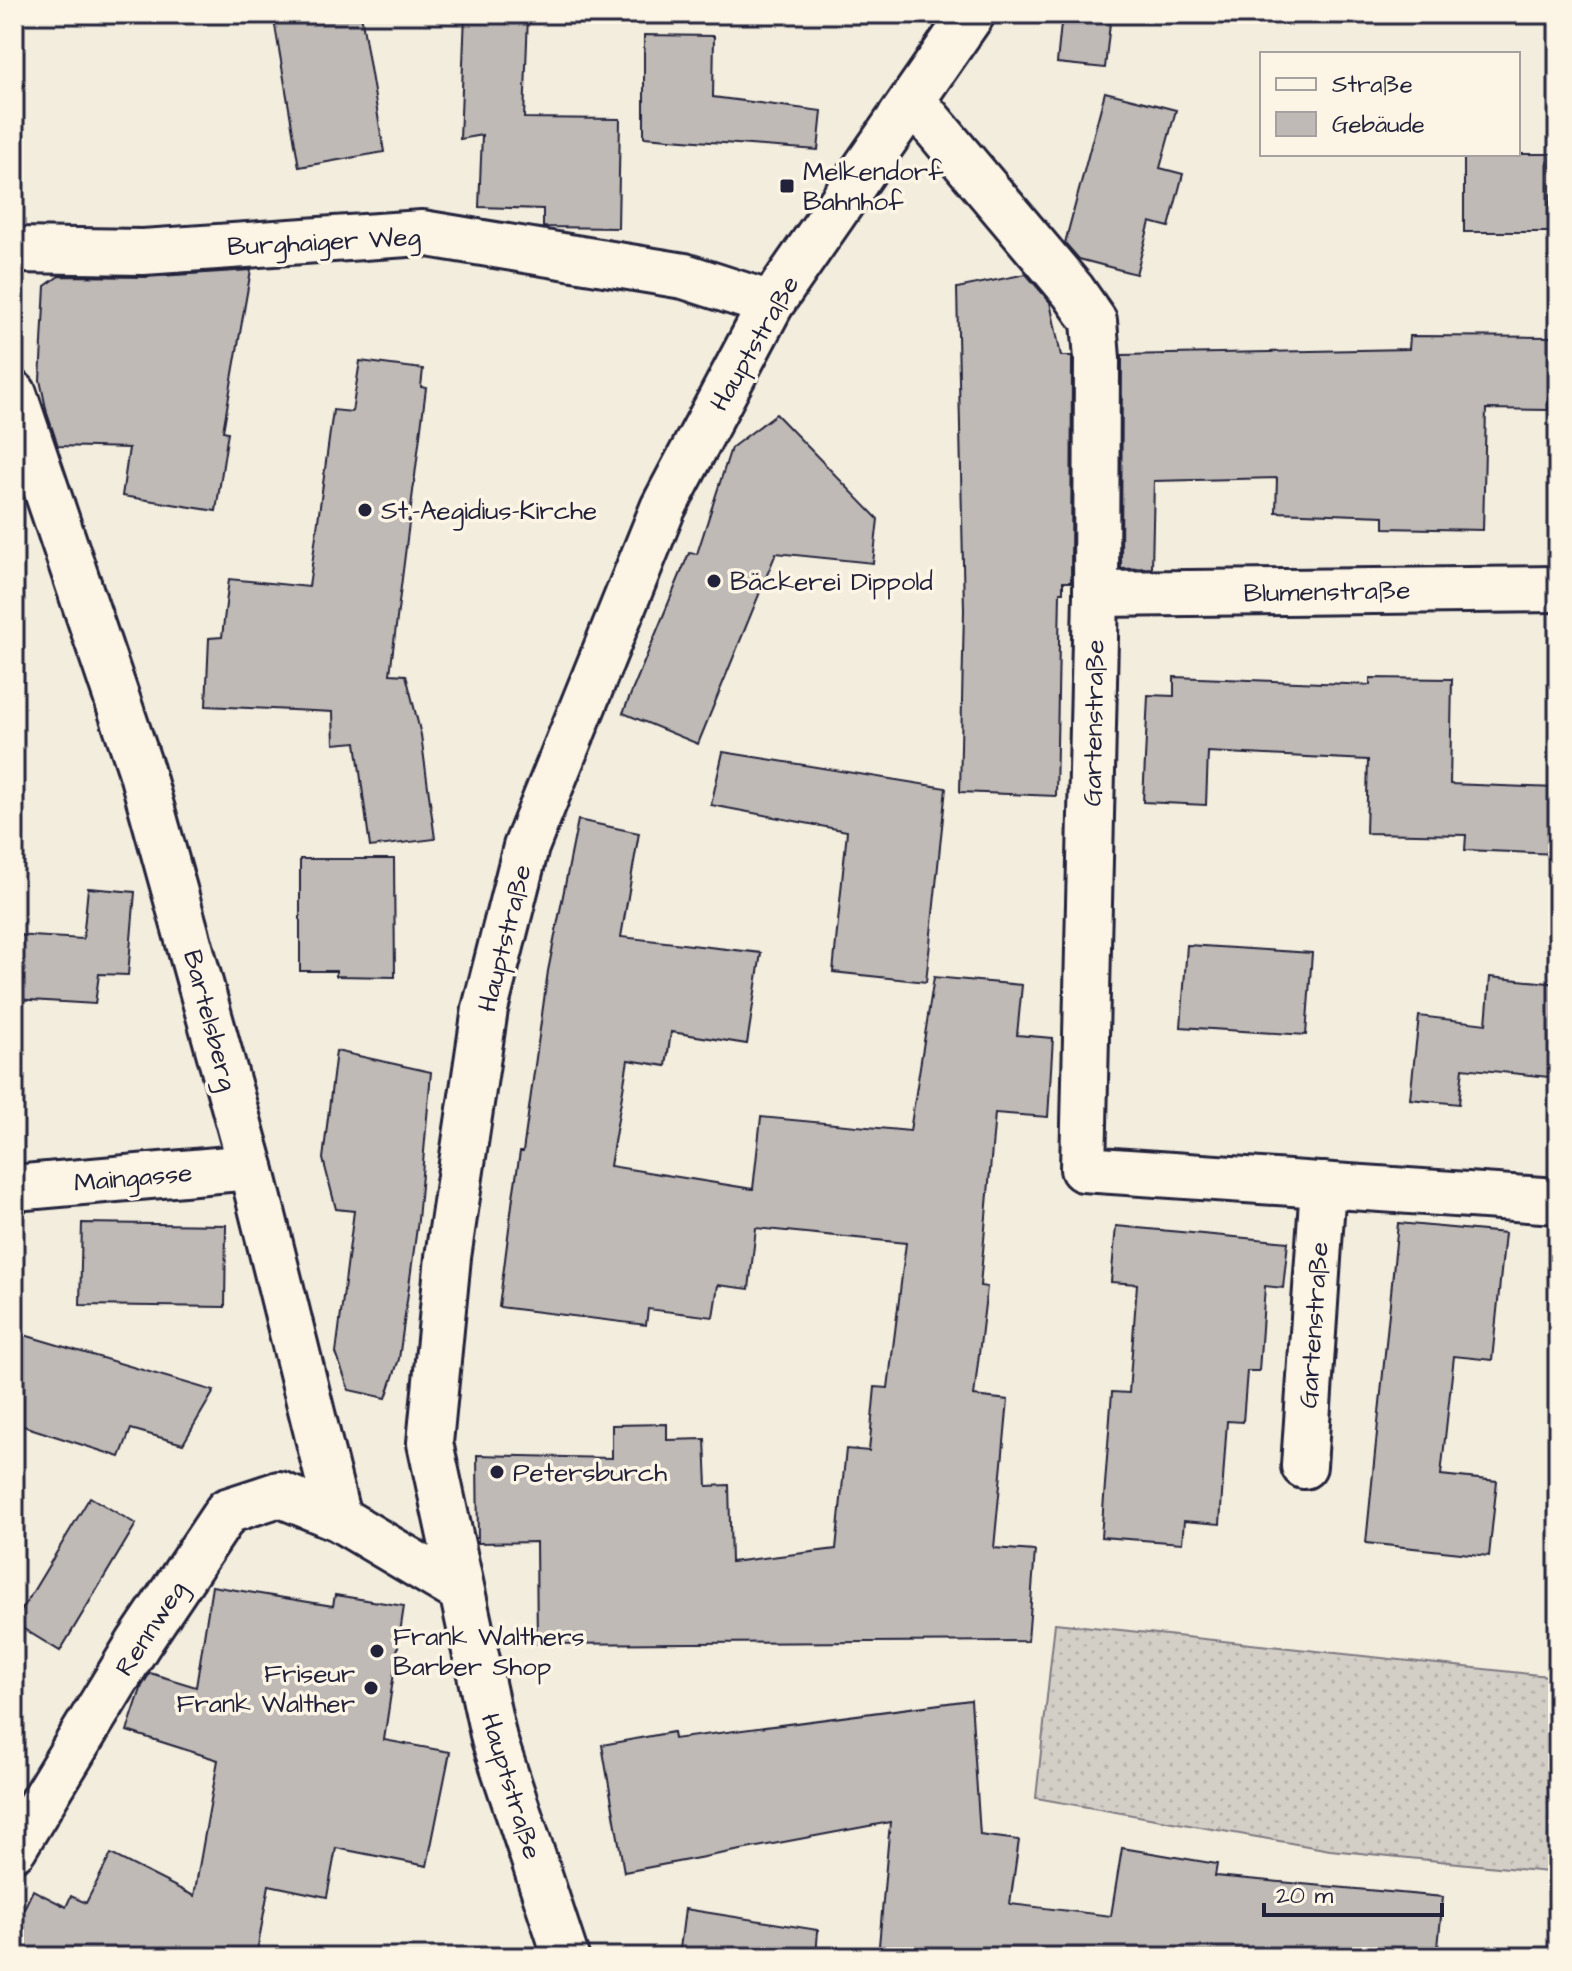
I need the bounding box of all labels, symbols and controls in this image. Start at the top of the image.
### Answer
legend [1260,52,1520,156]
text: Straße [1332,68,1413,102]
text: Gebäude [1332,108,1425,142]
place label: Melkendorf Bahnhof [803,154,944,220]
marker: Melkendorf Bahnhof [778,177,796,195]
street label: Burghaiger Weg [226,219,422,267]
street label: Hauptstraße [702,269,808,418]
place label: St.-Aegidius-Kirche [381,493,597,531]
marker: St.-Aegidius-Kirche [356,501,374,519]
place label: Bäckerei Dippold [730,564,933,600]
marker: Bäckerei Dippold [705,572,723,590]
street label: Blumenstraße [1243,573,1411,611]
street label: Gartenstraße [1075,639,1113,807]
street label: Hauptstraße [469,861,541,1016]
street label: Bartelsberg [172,946,246,1095]
street label: Maingasse [73,1155,194,1203]
street label: Gartenstraße [1290,1241,1338,1410]
place label: Petersburch [513,1455,667,1491]
marker: Petersburch [488,1463,506,1481]
street label: Rennweg [107,1574,197,1684]
place label: Frank Walthers Barber Shop [393,1619,585,1685]
marker: Frank Walthers Barber Shop [368,1642,386,1660]
place label: Friseur Frank Walther [176,1656,355,1722]
marker: Friseur Frank Walther [362,1679,380,1697]
street label: Hauptstraße [472,1709,550,1864]
scale bar [1264,1867,1442,1917]
text: 20 m [1276,1879,1333,1913]

